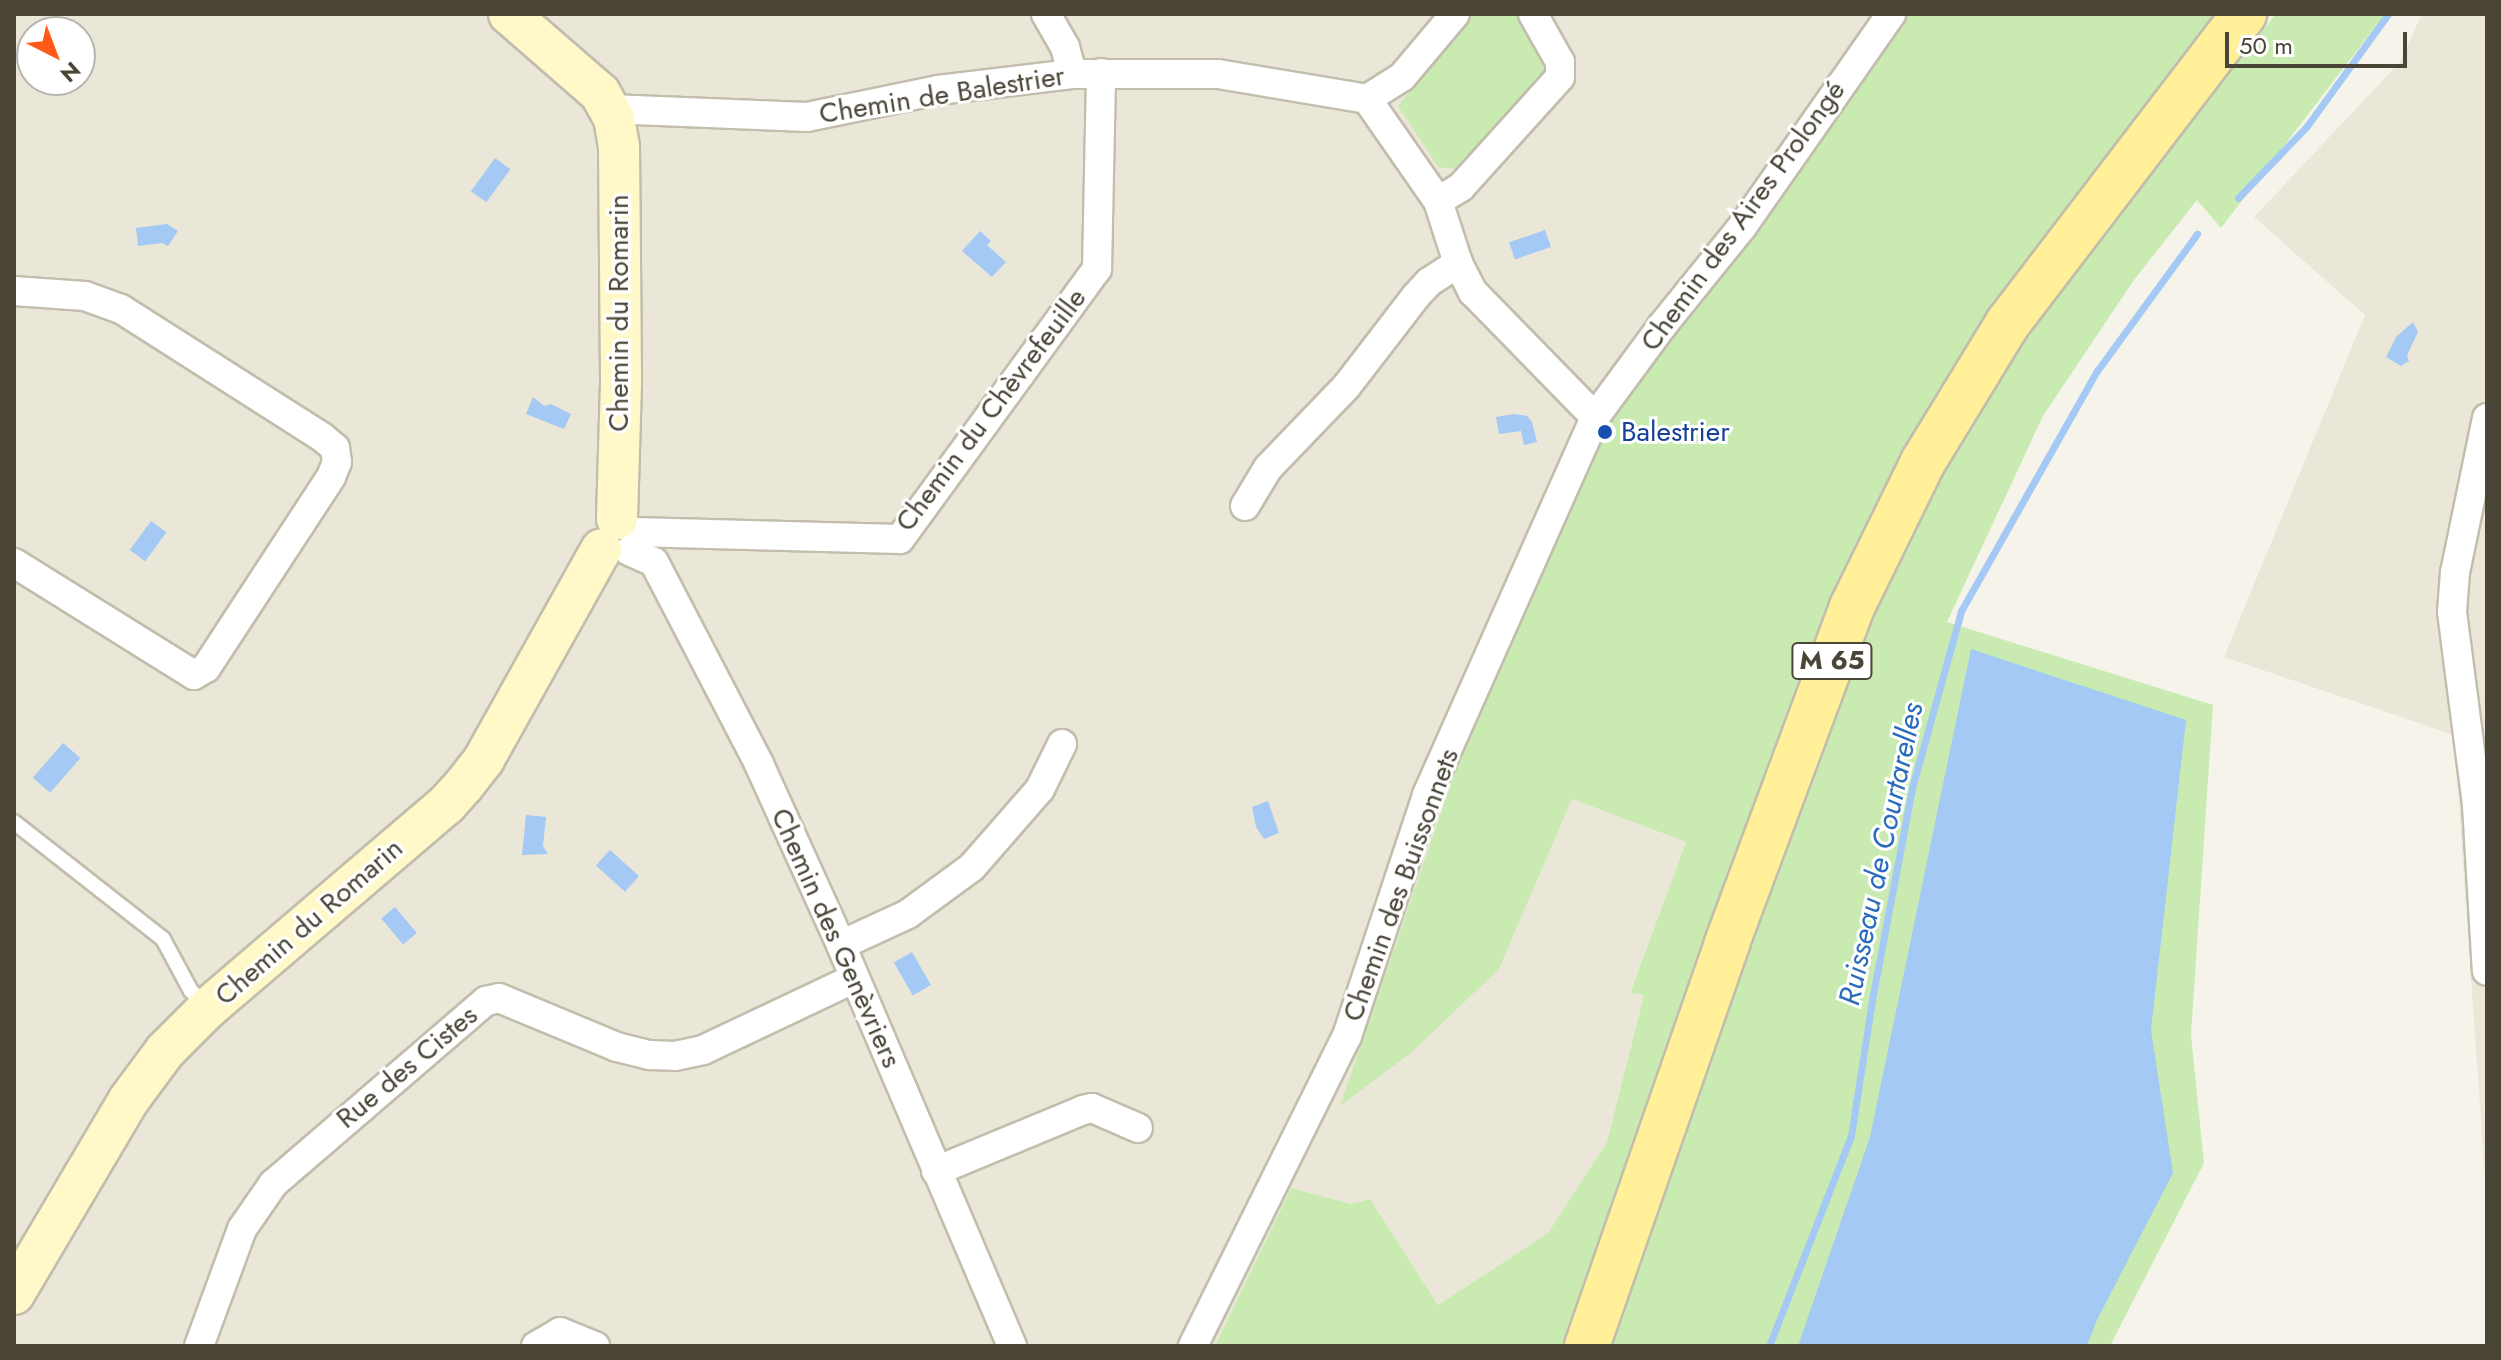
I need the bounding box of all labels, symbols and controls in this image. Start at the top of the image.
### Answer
north arrow [16,16,96,96]
scale bar [2229,16,2411,66]
text: 50 m [2239,28,2293,63]
text: N [54,55,88,90]
street label: Chemin de Balestrier [817,59,1067,131]
street label: Chemin des Aires Prolongé [1634,74,1852,358]
street label: Chemin du Romarin [602,194,636,432]
street label: Chemin du Chèvrefeuille [889,282,1093,538]
place label: Balestrier [1621,415,1730,449]
marker: Balestrier [1596,423,1614,441]
road number: M 65 [1790,639,1874,683]
water label: Ruisseau de Courtarelles [1831,699,1931,1009]
street label: Chemin des Buissonnets [1336,744,1466,1026]
street label: Chemin des Genèvriers [764,803,908,1073]
street label: Chemin du Romarin [208,831,410,1013]
street label: Rue des Cistes [330,998,484,1136]

